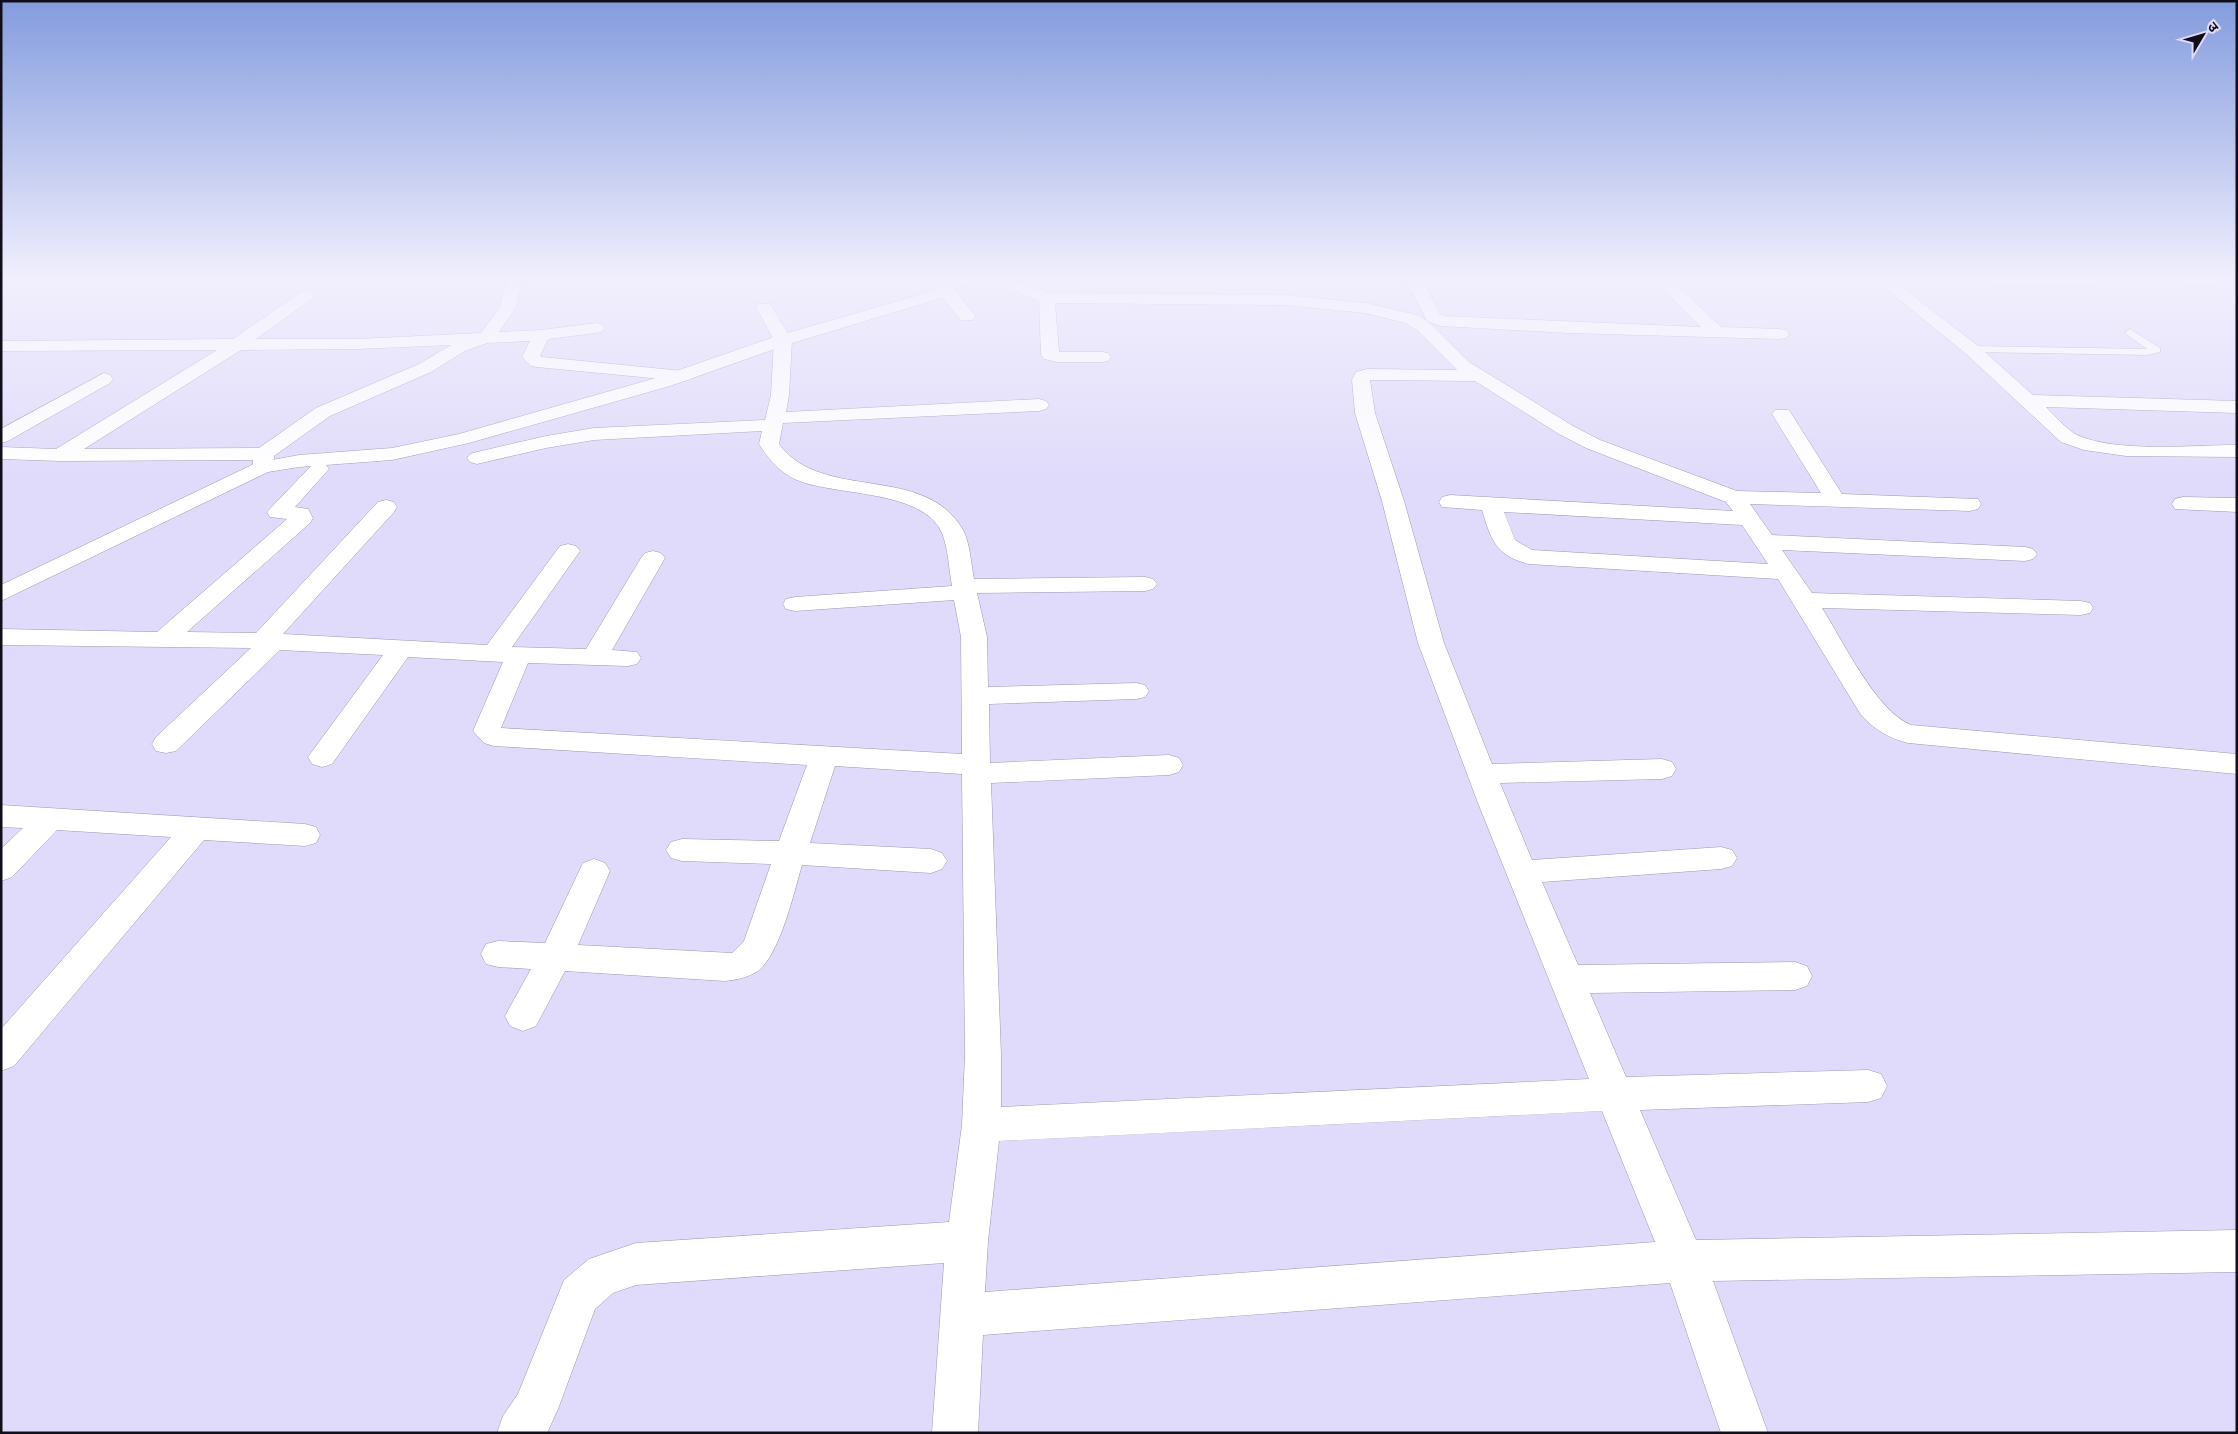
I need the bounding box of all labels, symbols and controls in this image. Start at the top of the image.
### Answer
north arrow [2178,10,2228,60]
text: उ [2204,19,2223,36]

